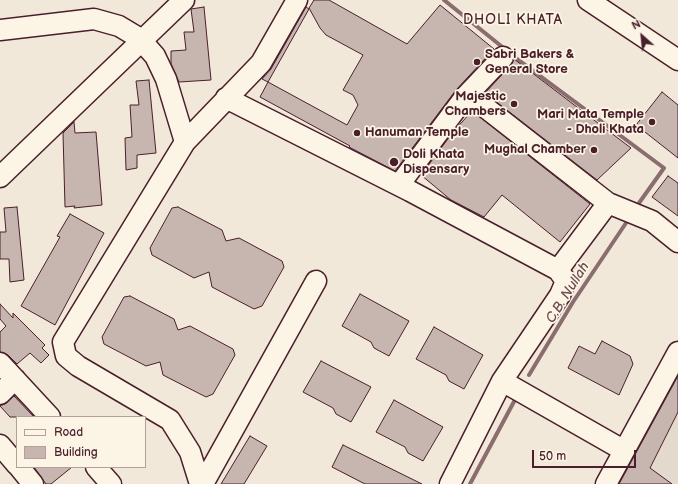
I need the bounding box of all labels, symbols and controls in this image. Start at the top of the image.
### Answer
district label: DHOLI KHATA [463,12,563,28]
north arrow [622,16,662,56]
text: N [630,17,643,33]
place label: Sabri Bakers & General Store [485,47,574,78]
marker: Sabri Bakers & General Store [472,57,482,67]
place label: Majestic Chambers [445,89,506,120]
marker: Majestic Chambers [509,99,519,109]
place label: Mari Mata Temple - Dholi Khata [537,107,644,138]
marker: Mari Mata Temple - Dholi Khata [647,117,657,127]
place label: Hanuman Temple [365,125,469,141]
marker: Hanuman Temple [352,128,362,138]
place label: Mughal Chamber [484,142,586,158]
marker: Mughal Chamber [589,145,599,155]
place label: Doli Khata Dispensary [403,147,469,178]
marker: Doli Khata Dispensary [388,156,400,168]
water label: C.B. Nullah [543,259,593,327]
legend [16,416,146,468]
text: Road [54,425,83,440]
scale bar [534,442,638,468]
text: Building [54,445,98,460]
text: 50 m [539,449,566,464]

